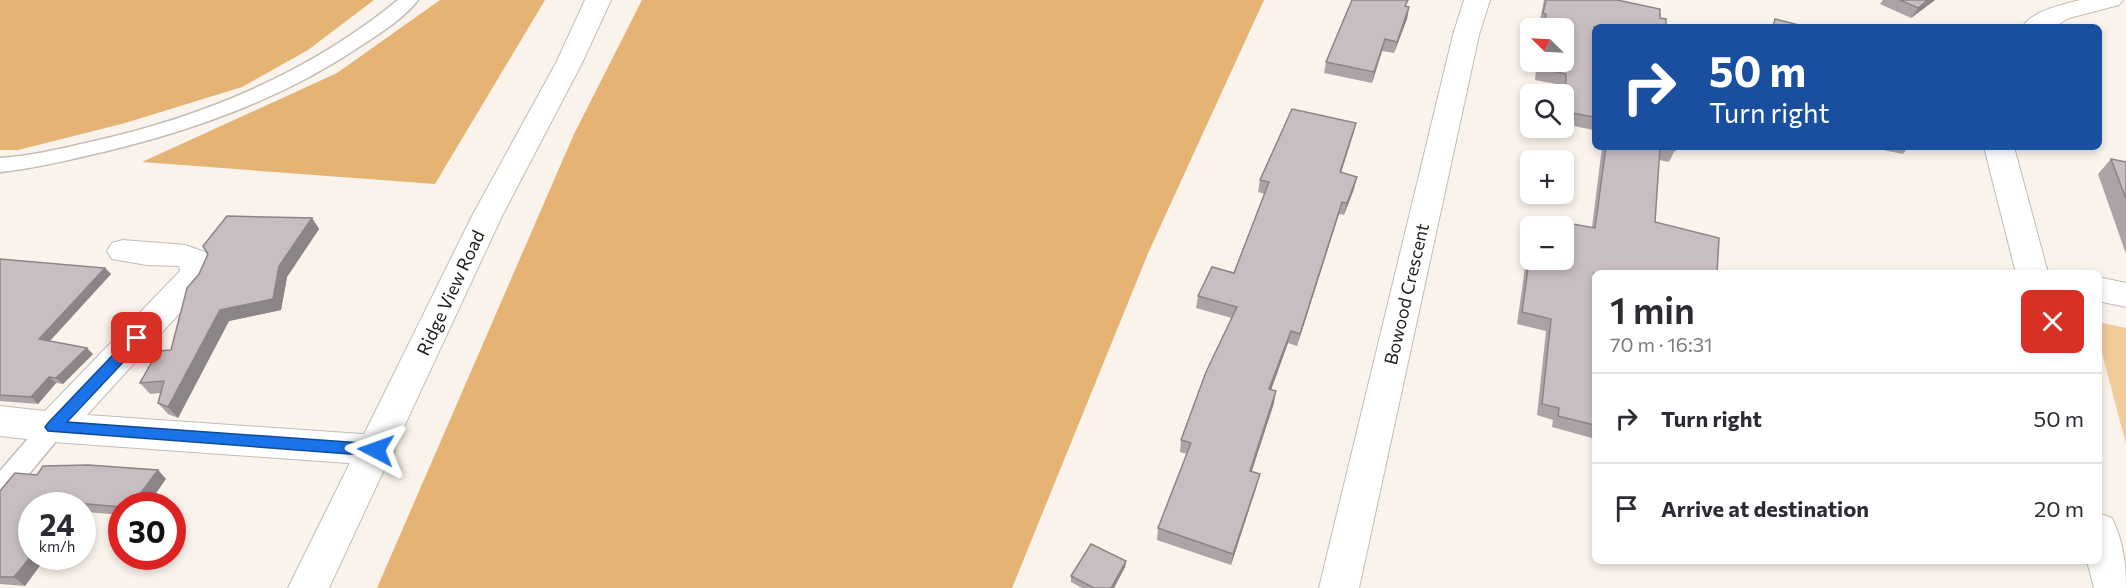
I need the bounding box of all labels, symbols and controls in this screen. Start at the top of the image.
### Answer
north arrow [1520,18,1574,72]
map controls [1520,18,1574,270]
text: 50 m [1709,44,1806,96]
icon: right [1610,48,1688,126]
button: search [1520,84,1574,138]
text: Turn right [1709,96,1829,129]
button: + [1520,150,1574,204]
button: − [1520,216,1574,270]
street label: Bowood Crescent [1379,221,1433,367]
street label: Ridge View Road [411,226,489,359]
text: 1 min [1610,287,1695,331]
button: close [2021,290,2084,353]
pin [111,312,162,363]
icon: arrive [120,321,153,354]
text: 70 m · 16:31 [1610,332,1713,356]
icon: right [1610,402,1643,435]
text: Turn right [1661,405,1762,432]
text: 50 m [2034,405,2084,432]
position arrow [344,418,408,482]
speed limit sign: 30 [108,492,186,570]
icon: arrive [1610,492,1643,525]
text: Arrive at destination [1661,495,1869,522]
text: 20 m [2034,495,2084,522]
text: 24 [39,505,75,542]
text: km/h [39,537,75,555]

